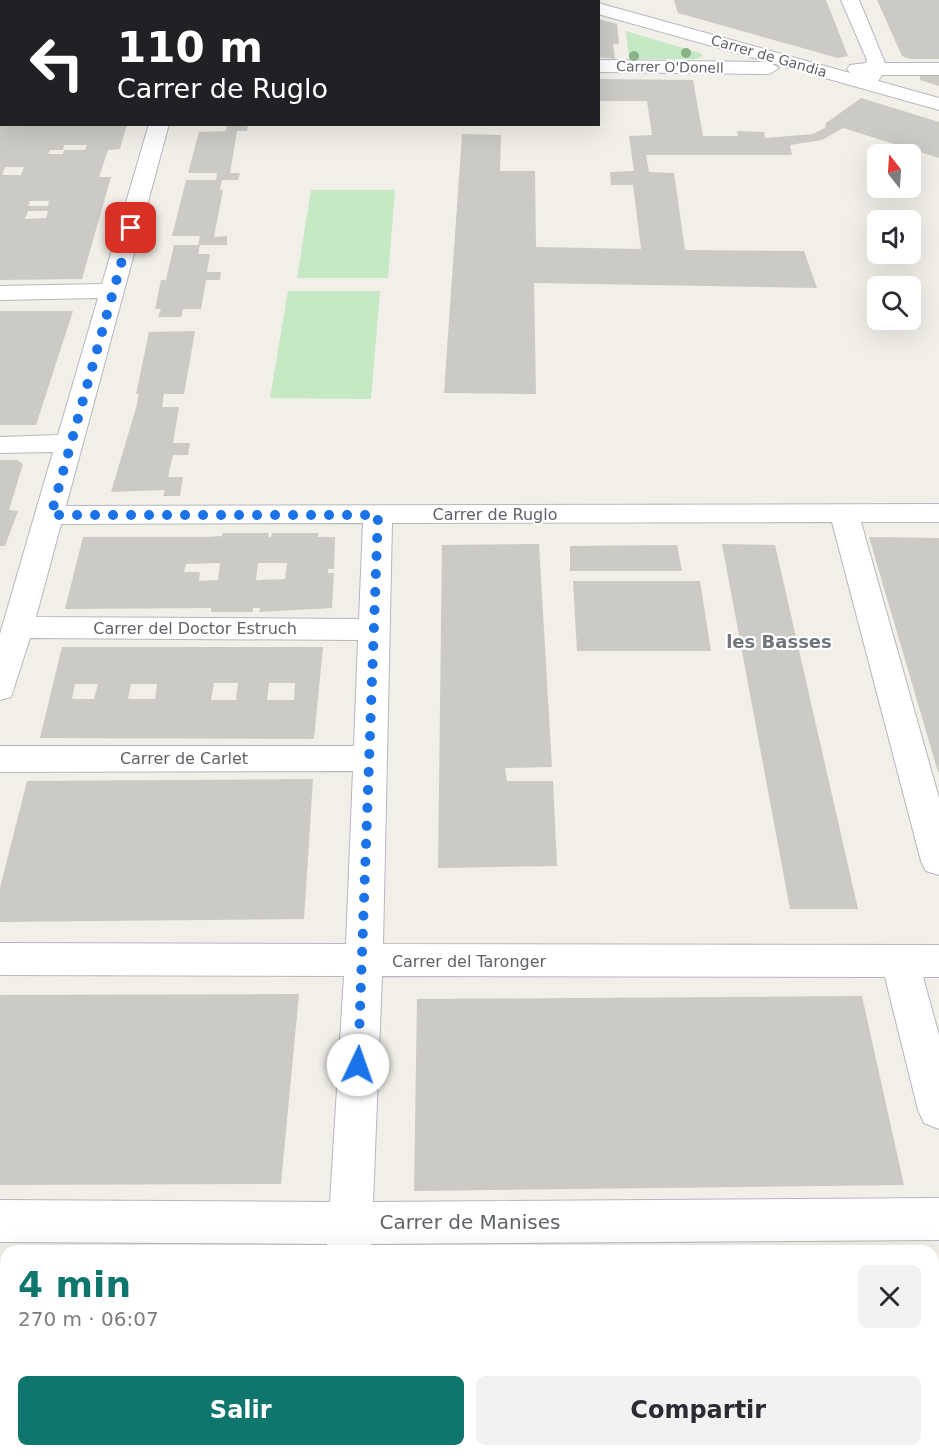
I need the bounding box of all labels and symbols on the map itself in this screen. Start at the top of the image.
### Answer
street label: Carrer de Gandia [709,32,829,80]
street label: Carrer O'Donell [616,58,724,76]
north arrow [867,144,921,198]
pin [105,202,156,253]
street label: Carrer de Ruglo [432,505,558,524]
street label: Carrer del Doctor Estruch [93,619,297,638]
district label: les Basses [726,631,832,652]
street label: Carrer de Carlet [120,749,248,768]
street label: Carrer del Taronger [392,952,547,971]
position arrow [326,1033,390,1097]
street label: Carrer de Manises [379,1210,561,1234]

